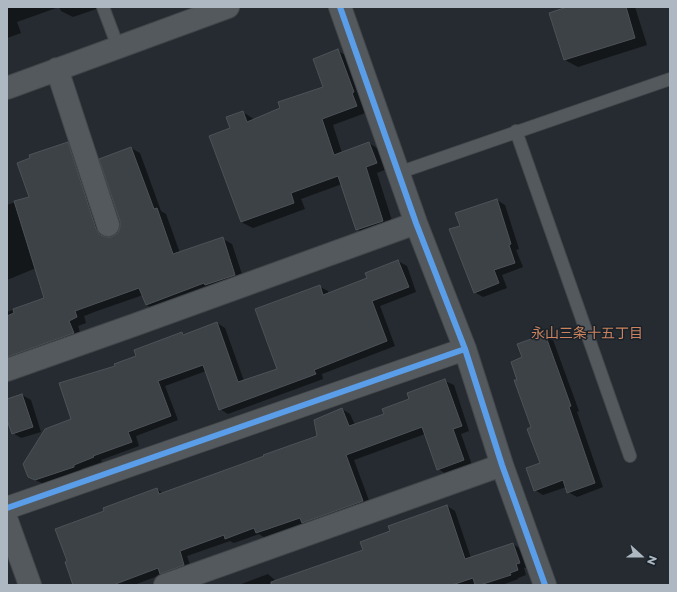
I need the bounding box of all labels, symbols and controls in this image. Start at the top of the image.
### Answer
district label: 永山三条十五丁目 [531,326,643,342]
north arrow [621,536,661,576]
text: N [644,554,660,567]

